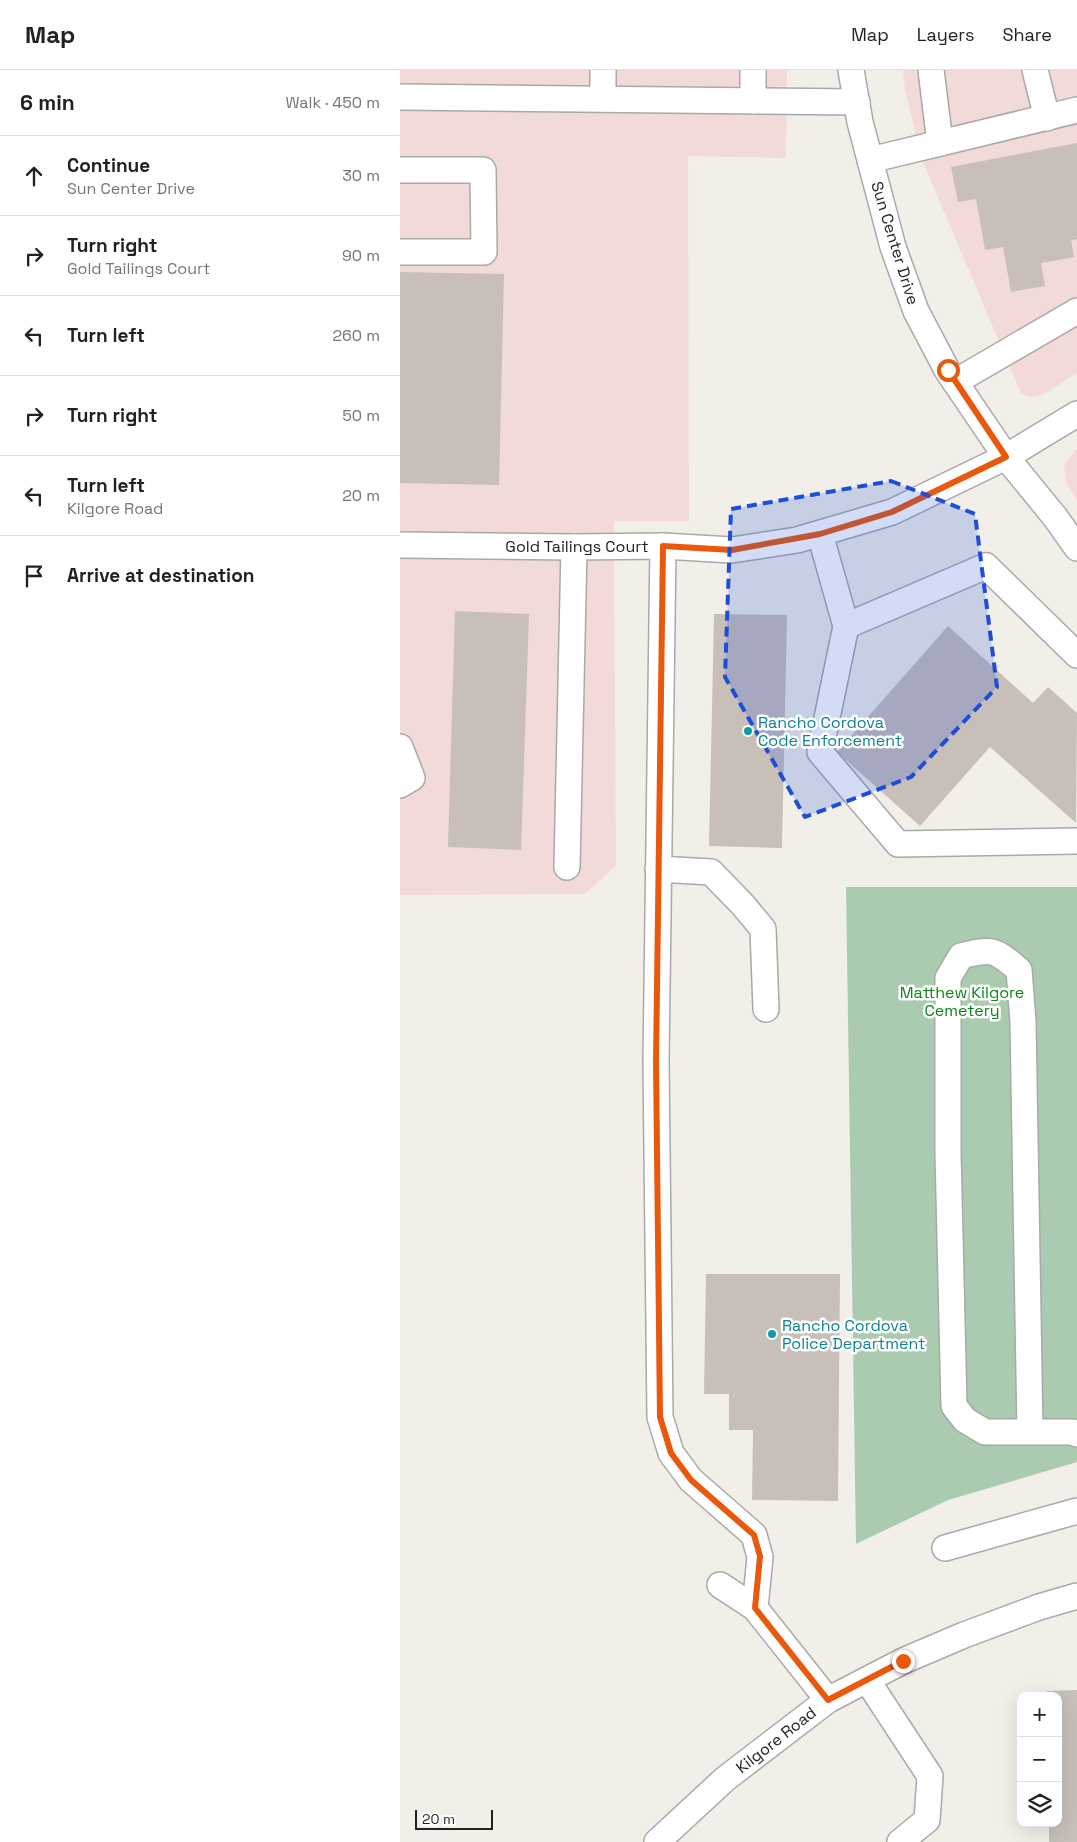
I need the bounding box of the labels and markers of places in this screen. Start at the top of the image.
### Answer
place label: Rancho Cordova Code Enforcement [758,712,902,751]
marker: Rancho Cordova Code Enforcement [742,725,754,737]
place label: Rancho Cordova Police Department [782,1315,925,1354]
marker: Rancho Cordova Police Department [766,1328,778,1340]

